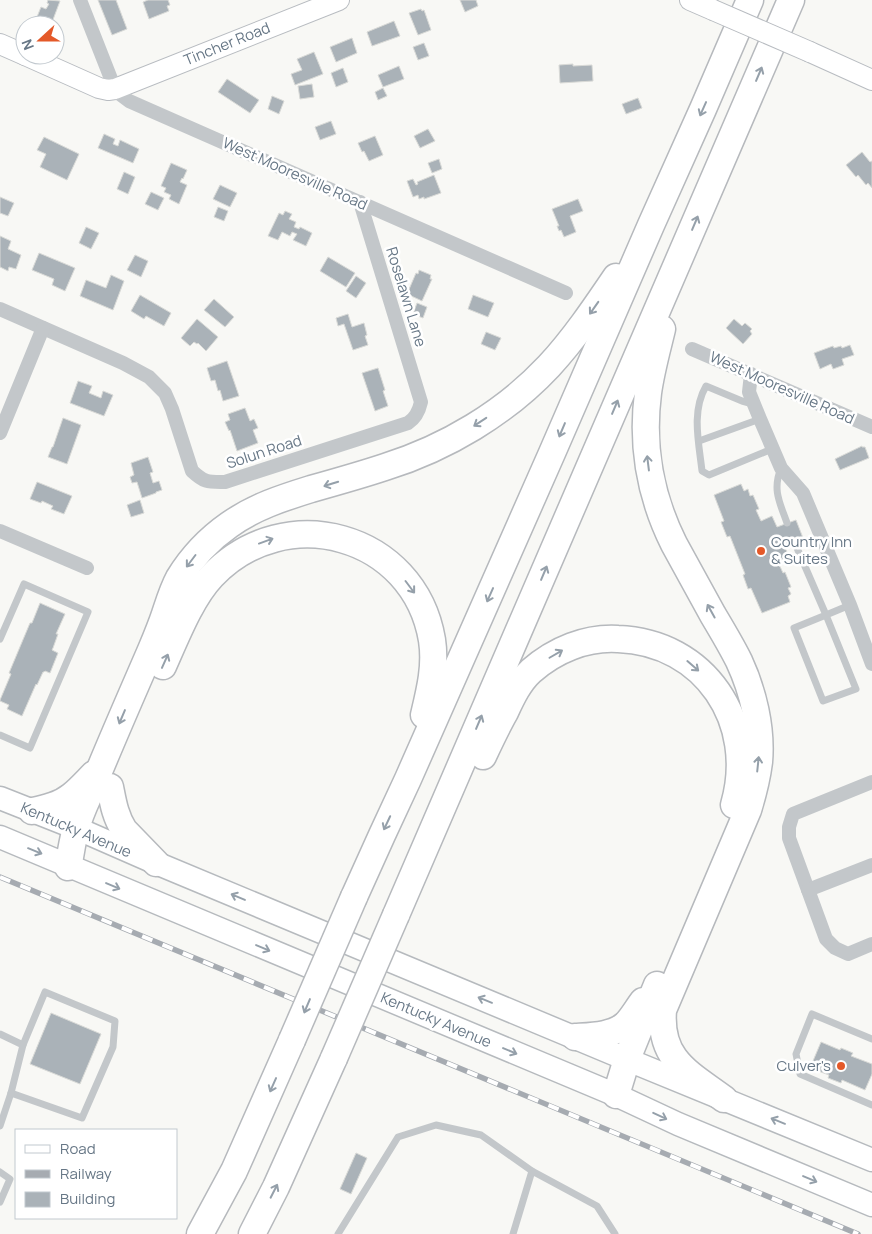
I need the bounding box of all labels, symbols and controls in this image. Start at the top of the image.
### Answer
north arrow [15,15,65,65]
street label: Tincher Road [181,17,273,70]
text: N [17,37,38,53]
one-way arrow [755,67,765,82]
one-way arrow [698,101,708,116]
street label: West Mooresville Road [220,132,371,215]
one-way arrow [691,216,701,231]
street label: Roselawn Lane [381,244,432,350]
one-way arrow [589,301,599,315]
street label: West Mooresville Road [707,346,858,429]
one-way arrow [611,400,621,415]
one-way arrow [473,417,487,427]
one-way arrow [557,422,567,437]
street label: Solun Road [224,429,304,474]
one-way arrow [643,456,653,472]
one-way arrow [323,479,339,489]
place label: Country Inn & Suites [771,531,852,569]
one-way arrow [257,536,273,545]
marker: Country Inn & Suites [755,545,767,557]
one-way arrow [186,554,197,567]
one-way arrow [539,566,549,581]
one-way arrow [405,580,415,594]
one-way arrow [484,587,494,602]
one-way arrow [706,604,716,619]
one-way arrow [548,648,562,658]
one-way arrow [161,654,171,669]
one-way arrow [687,661,700,672]
one-way arrow [117,709,126,724]
one-way arrow [475,715,485,730]
one-way arrow [753,756,763,772]
street label: Kentucky Avenue [17,797,135,862]
one-way arrow [382,815,391,830]
one-way arrow [27,848,42,857]
one-way arrow [106,882,121,891]
one-way arrow [231,892,246,901]
one-way arrow [255,944,270,954]
street label: Kentucky Avenue [377,987,495,1052]
one-way arrow [478,994,493,1004]
one-way arrow [301,998,311,1013]
one-way arrow [502,1047,517,1057]
place label: Culver's [776,1055,831,1076]
marker: Culver's [835,1060,847,1072]
one-way arrow [267,1077,277,1092]
one-way arrow [652,1112,667,1121]
one-way arrow [771,1116,786,1126]
legend [15,1129,178,1219]
text: Road [60,1138,96,1159]
text: Railway [60,1163,112,1184]
one-way arrow [802,1175,817,1184]
one-way arrow [269,1183,279,1198]
text: Building [60,1188,115,1209]

